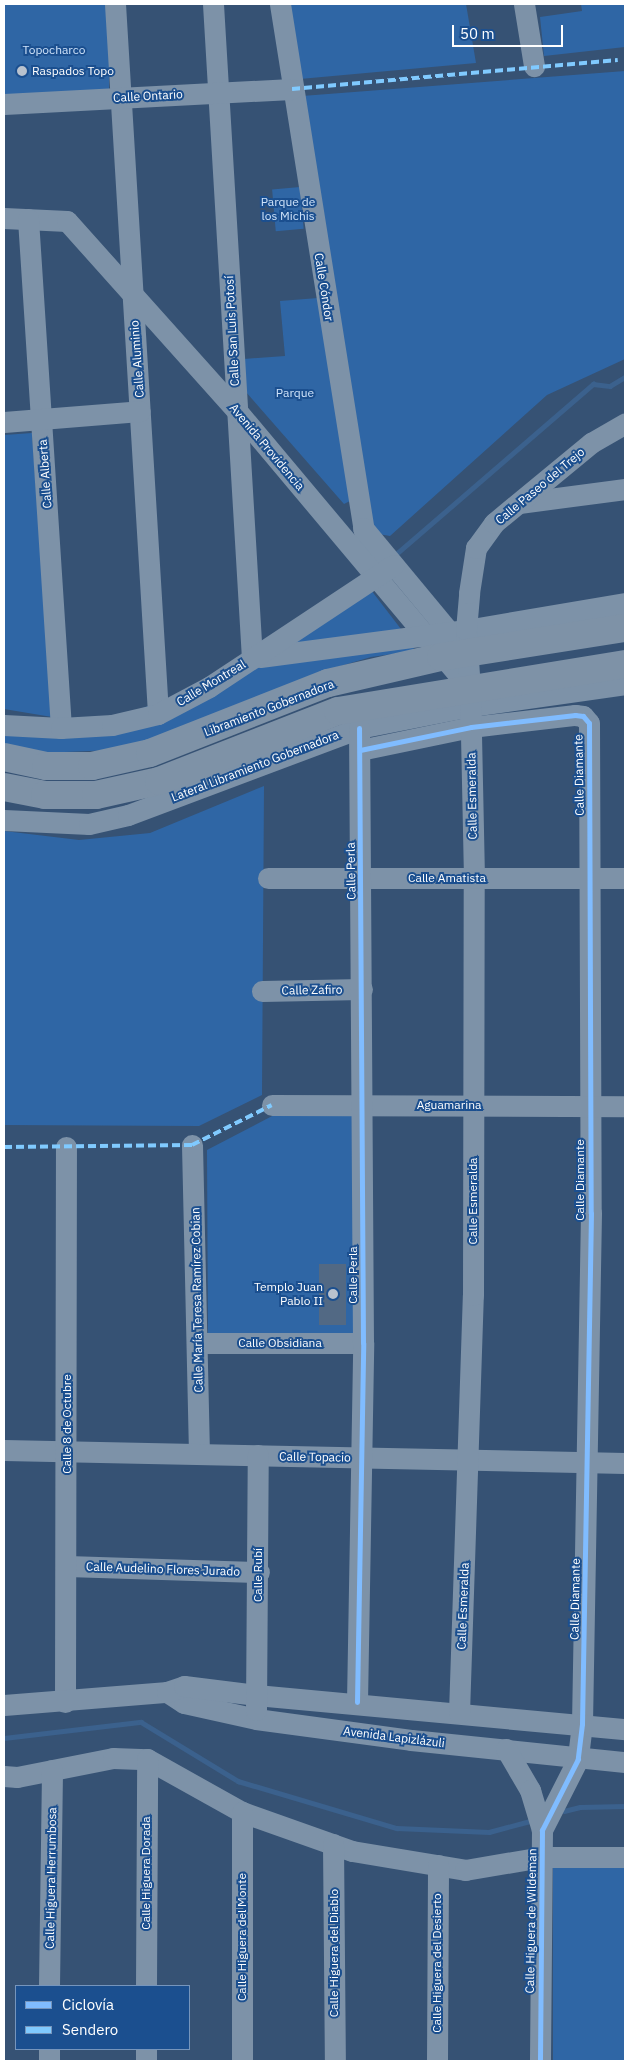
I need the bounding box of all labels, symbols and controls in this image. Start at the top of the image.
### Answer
scale bar [454,15,565,47]
text: 50 m [460,24,495,43]
park label: Topocharco [23,43,85,57]
place label: Raspados Topo [32,64,114,78]
marker: Raspados Topo [16,65,28,77]
street label: Calle Ontario [113,87,183,105]
park label: Parque de los Michis [261,195,315,223]
street label: Calle Cóndor [312,252,336,322]
street label: Calle San Luis Potosí [222,275,242,387]
street label: Calle Aluminio [127,320,147,398]
park label: Parque [276,386,314,400]
street label: Avenida Providencia [227,401,307,493]
street label: Calle Alberta [35,439,55,509]
street label: Calle Paseo del Trejo [493,445,587,527]
street label: Calle Montreal [174,657,248,709]
street label: Libramiento Gobernadora [202,677,336,739]
street label: Lateral Libramiento Gobernadora [169,727,341,805]
street label: Calle Diamante [571,734,587,816]
street label: Calle Esmeralda [464,752,480,840]
street label: Calle Perla [343,842,359,900]
street label: Calle Amatista [408,871,486,885]
street label: Calle Zafiro [281,982,343,998]
street label: Aguamarina [417,1098,481,1112]
street label: Calle Diamante [573,1139,587,1221]
street label: Calle Esmeralda [466,1157,480,1245]
street label: Calle María Teresa Ramírez Cobian [188,1207,206,1393]
street label: Calle Perla [346,1246,360,1304]
place label: Templo Juan Pablo II [254,1280,323,1308]
marker: Templo Juan Pablo II [327,1288,339,1300]
street label: Calle Obsidiana [238,1336,322,1350]
street label: Calle 8 de Octubre [60,1374,74,1474]
street label: Calle Topacio [279,1449,351,1465]
street label: Calle Rubí [251,1548,265,1602]
street label: Calle Diamante [567,1558,583,1640]
street label: Calle Audelino Flores Jurado [86,1559,240,1579]
street label: Calle Esmeralda [454,1562,472,1650]
street label: Avenida Lapizlázuli [342,1724,446,1750]
street label: Calle Higuera Herrumbosa [43,1807,59,1949]
street label: Calle Higuera Dorada [139,1816,153,1930]
street label: Calle Higuera de Wildeman [523,1848,539,1994]
street label: Calle Higuera del Monte [235,1873,249,2001]
street label: Calle Higuera del Diablo [327,1889,341,2017]
street label: Calle Higuera del Desierto [430,1893,444,2033]
legend [15,1985,190,2050]
text: Ciclovía [62,1995,114,2014]
text: Sendero [62,2020,118,2039]

